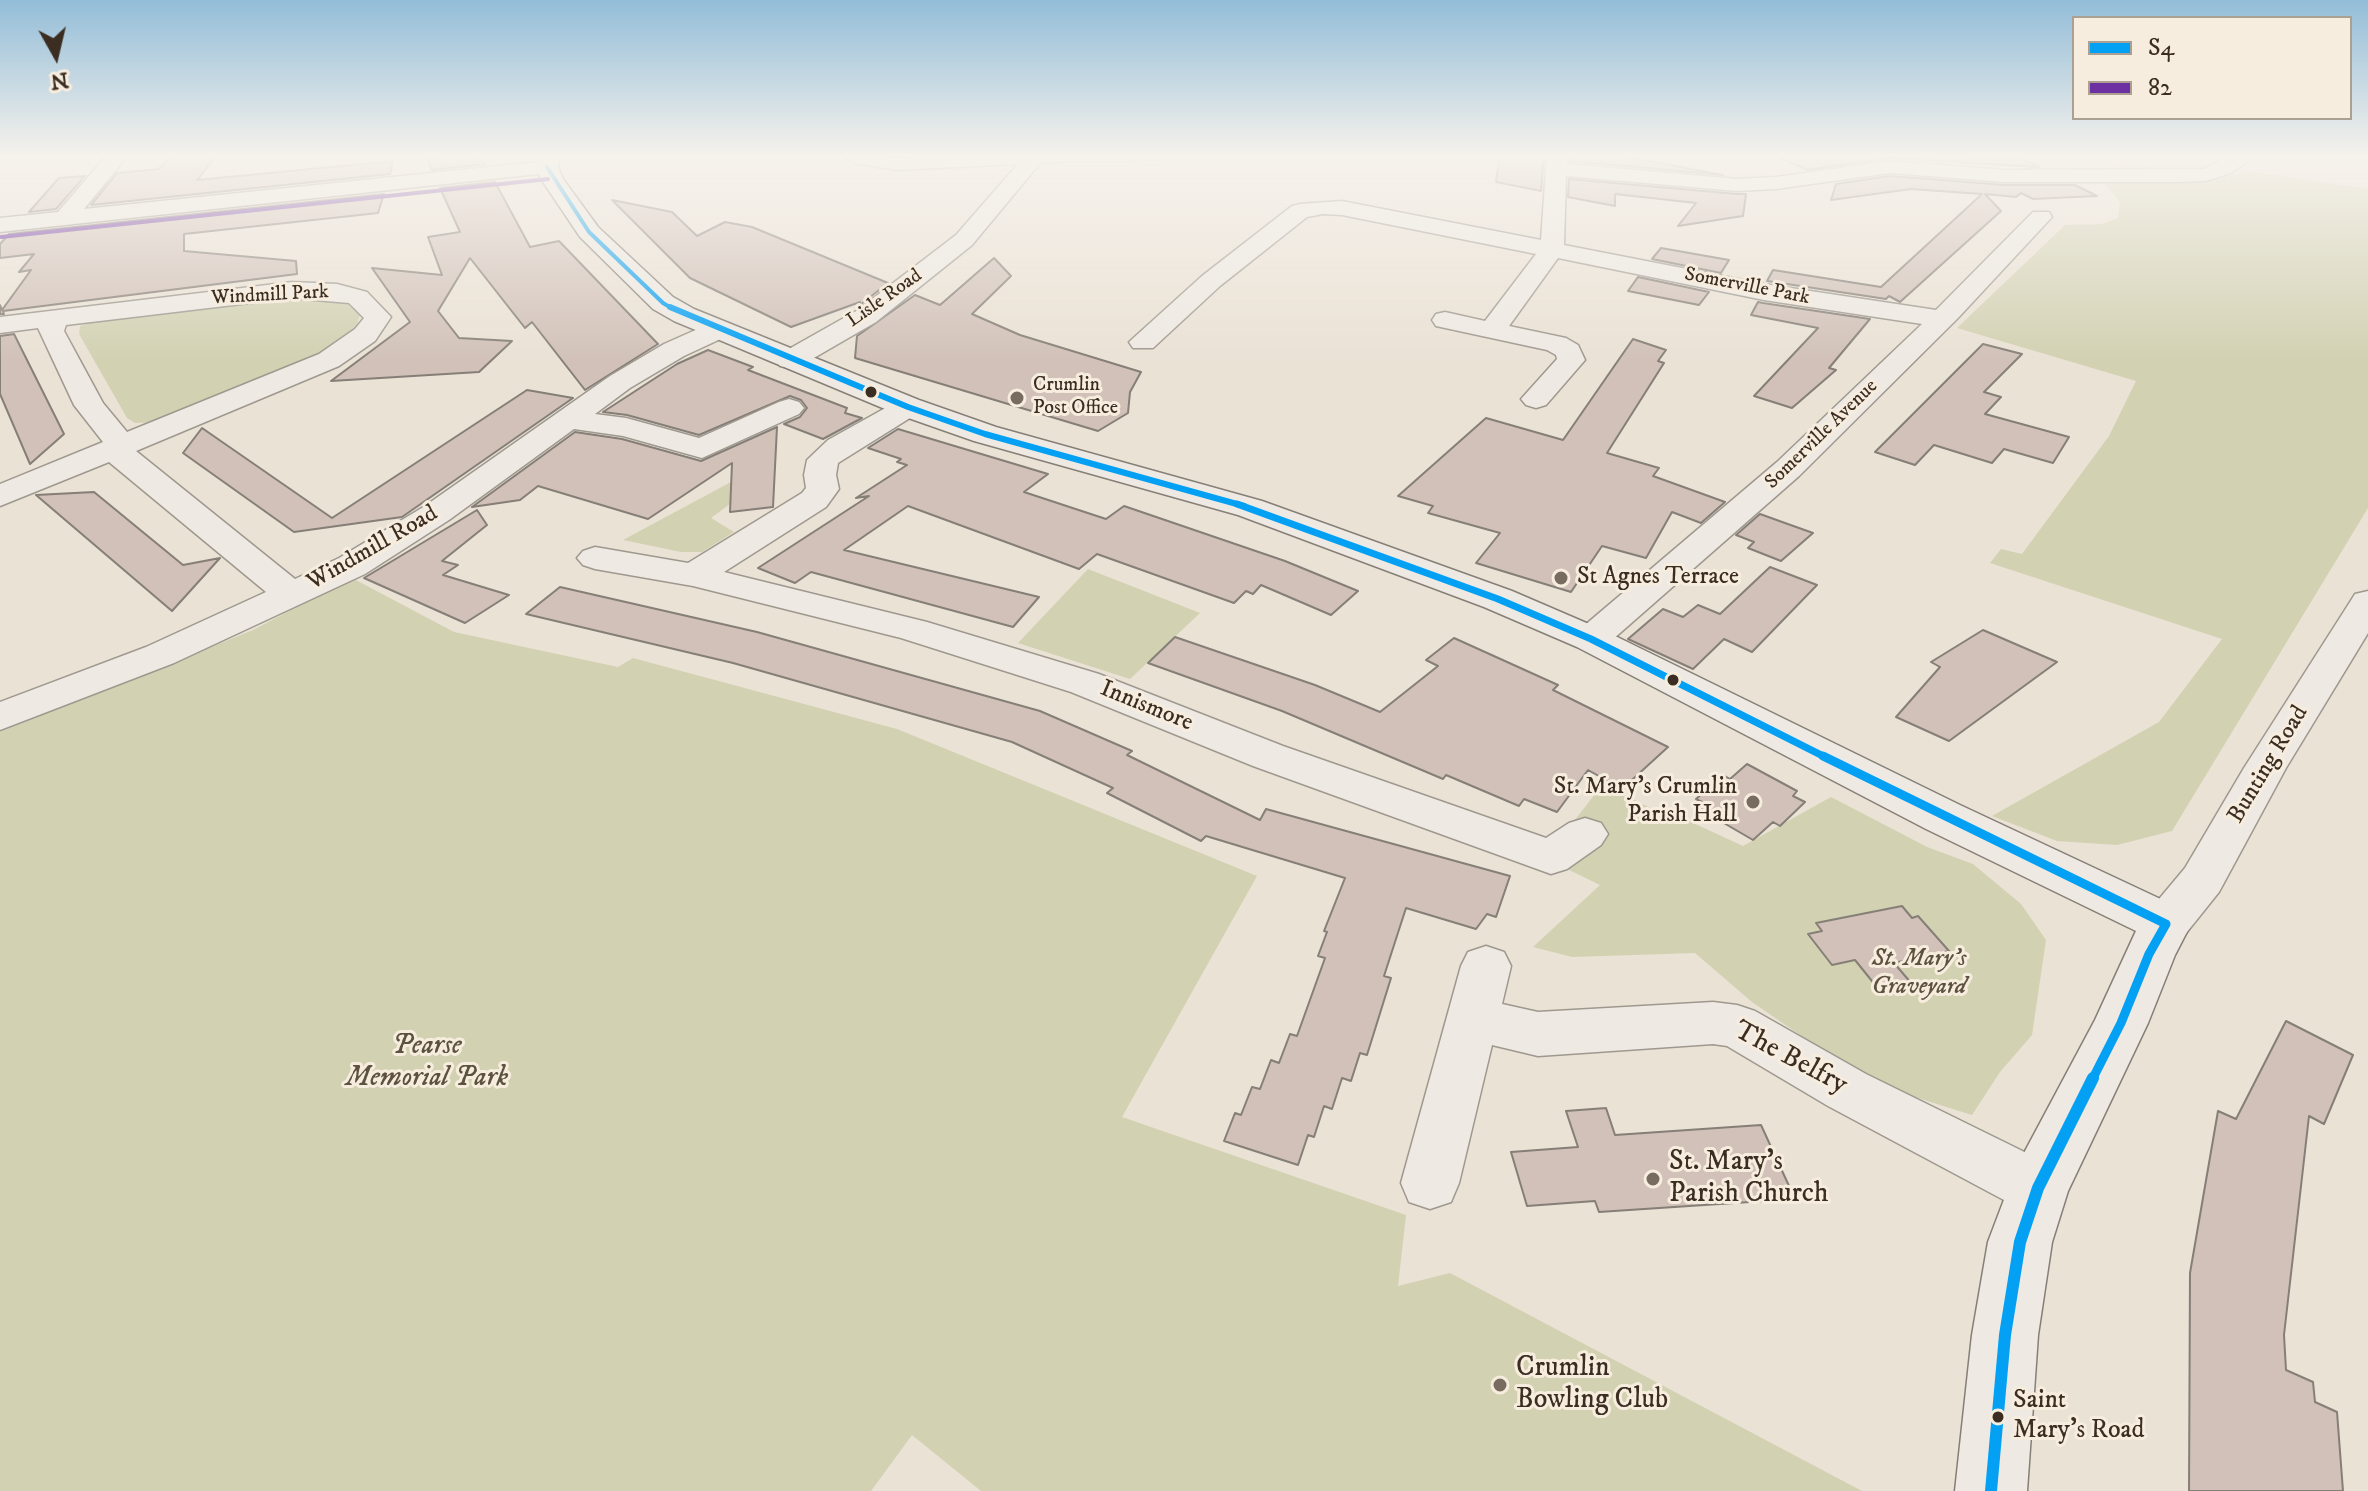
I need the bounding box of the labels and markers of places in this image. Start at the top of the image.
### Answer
place label: Crumlin Post Office [1033,374,1118,421]
unlabelled marker [863,384,879,400]
marker: Crumlin Post Office [1008,389,1026,407]
place label: St Agnes Terrace [1577,564,1739,592]
marker: St Agnes Terrace [1552,569,1570,587]
unlabelled marker [1665,672,1681,688]
place label: St. Mary's Crumlin Parish Hall [1554,774,1737,830]
marker: St. Mary's Crumlin Parish Hall [1744,793,1762,811]
place label: St. Mary's Parish Church [1669,1146,1829,1212]
marker: St. Mary's Parish Church [1644,1170,1662,1188]
place label: Crumlin Bowling Club [1516,1352,1668,1418]
marker: Crumlin Bowling Club [1491,1376,1509,1394]
place label: Saint Mary's Road [2013,1386,2145,1448]
marker: Saint Mary's Road [1990,1409,2006,1425]

